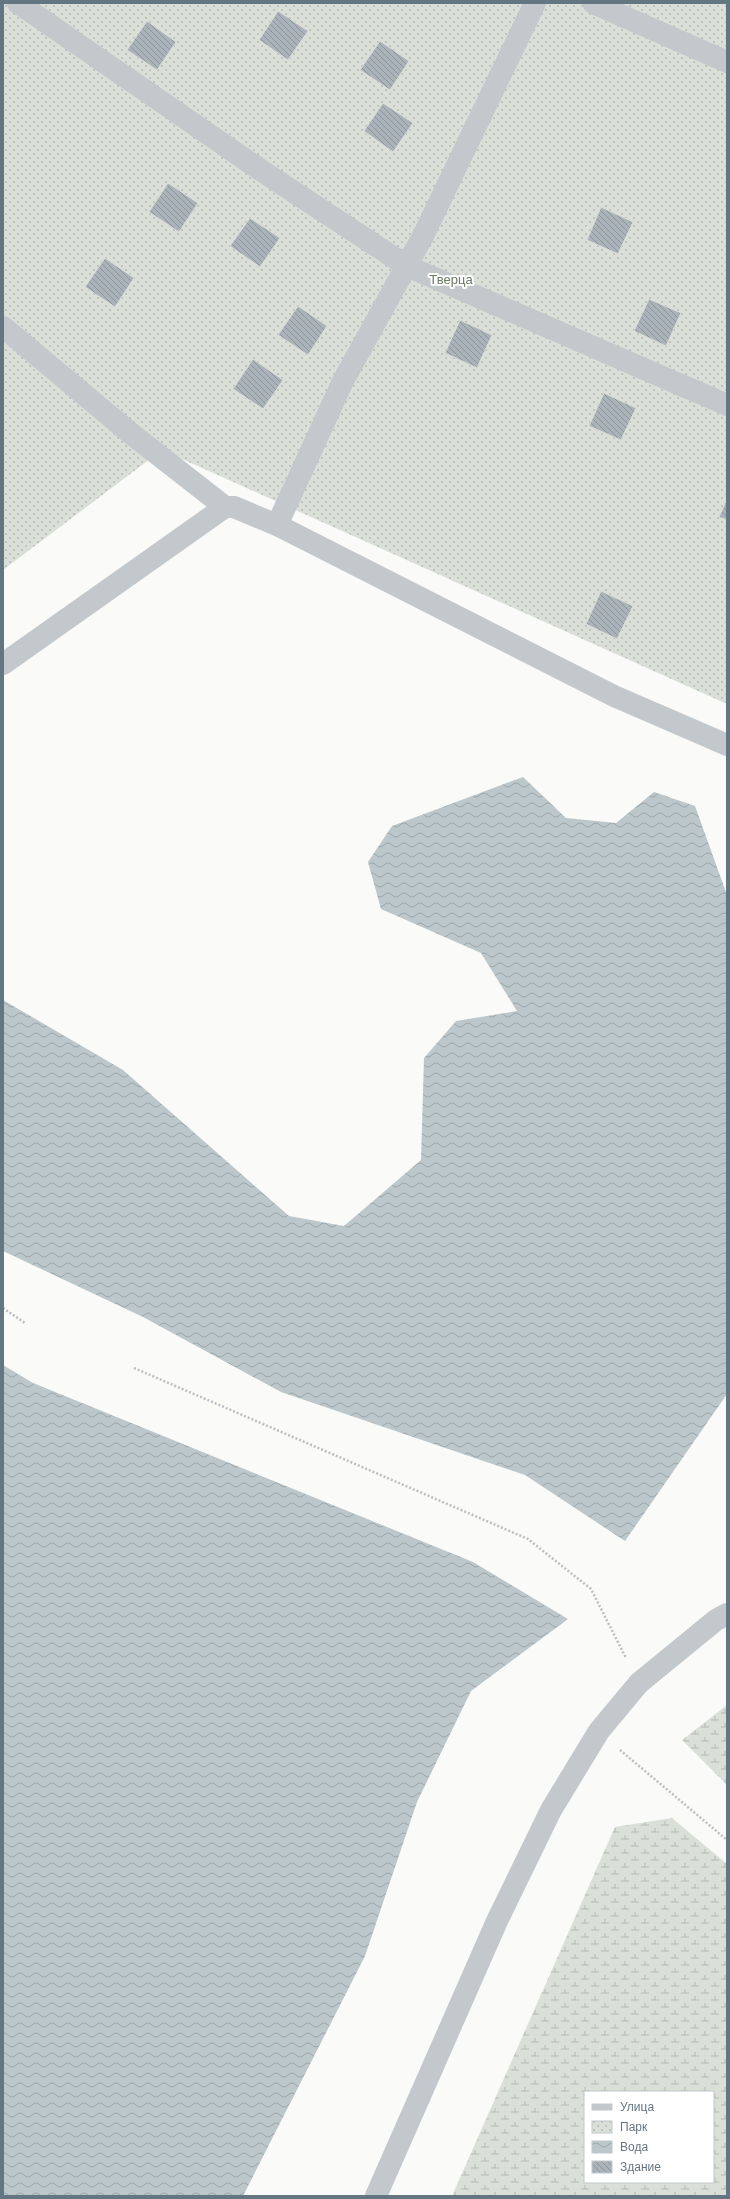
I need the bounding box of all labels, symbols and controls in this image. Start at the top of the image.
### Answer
park label: Тверца [429,272,473,287]
legend [584,2091,714,2183]
text: Улица [620,2100,654,2114]
text: Парк [620,2120,648,2134]
text: Вода [620,2140,648,2154]
text: Здание [620,2160,661,2174]

